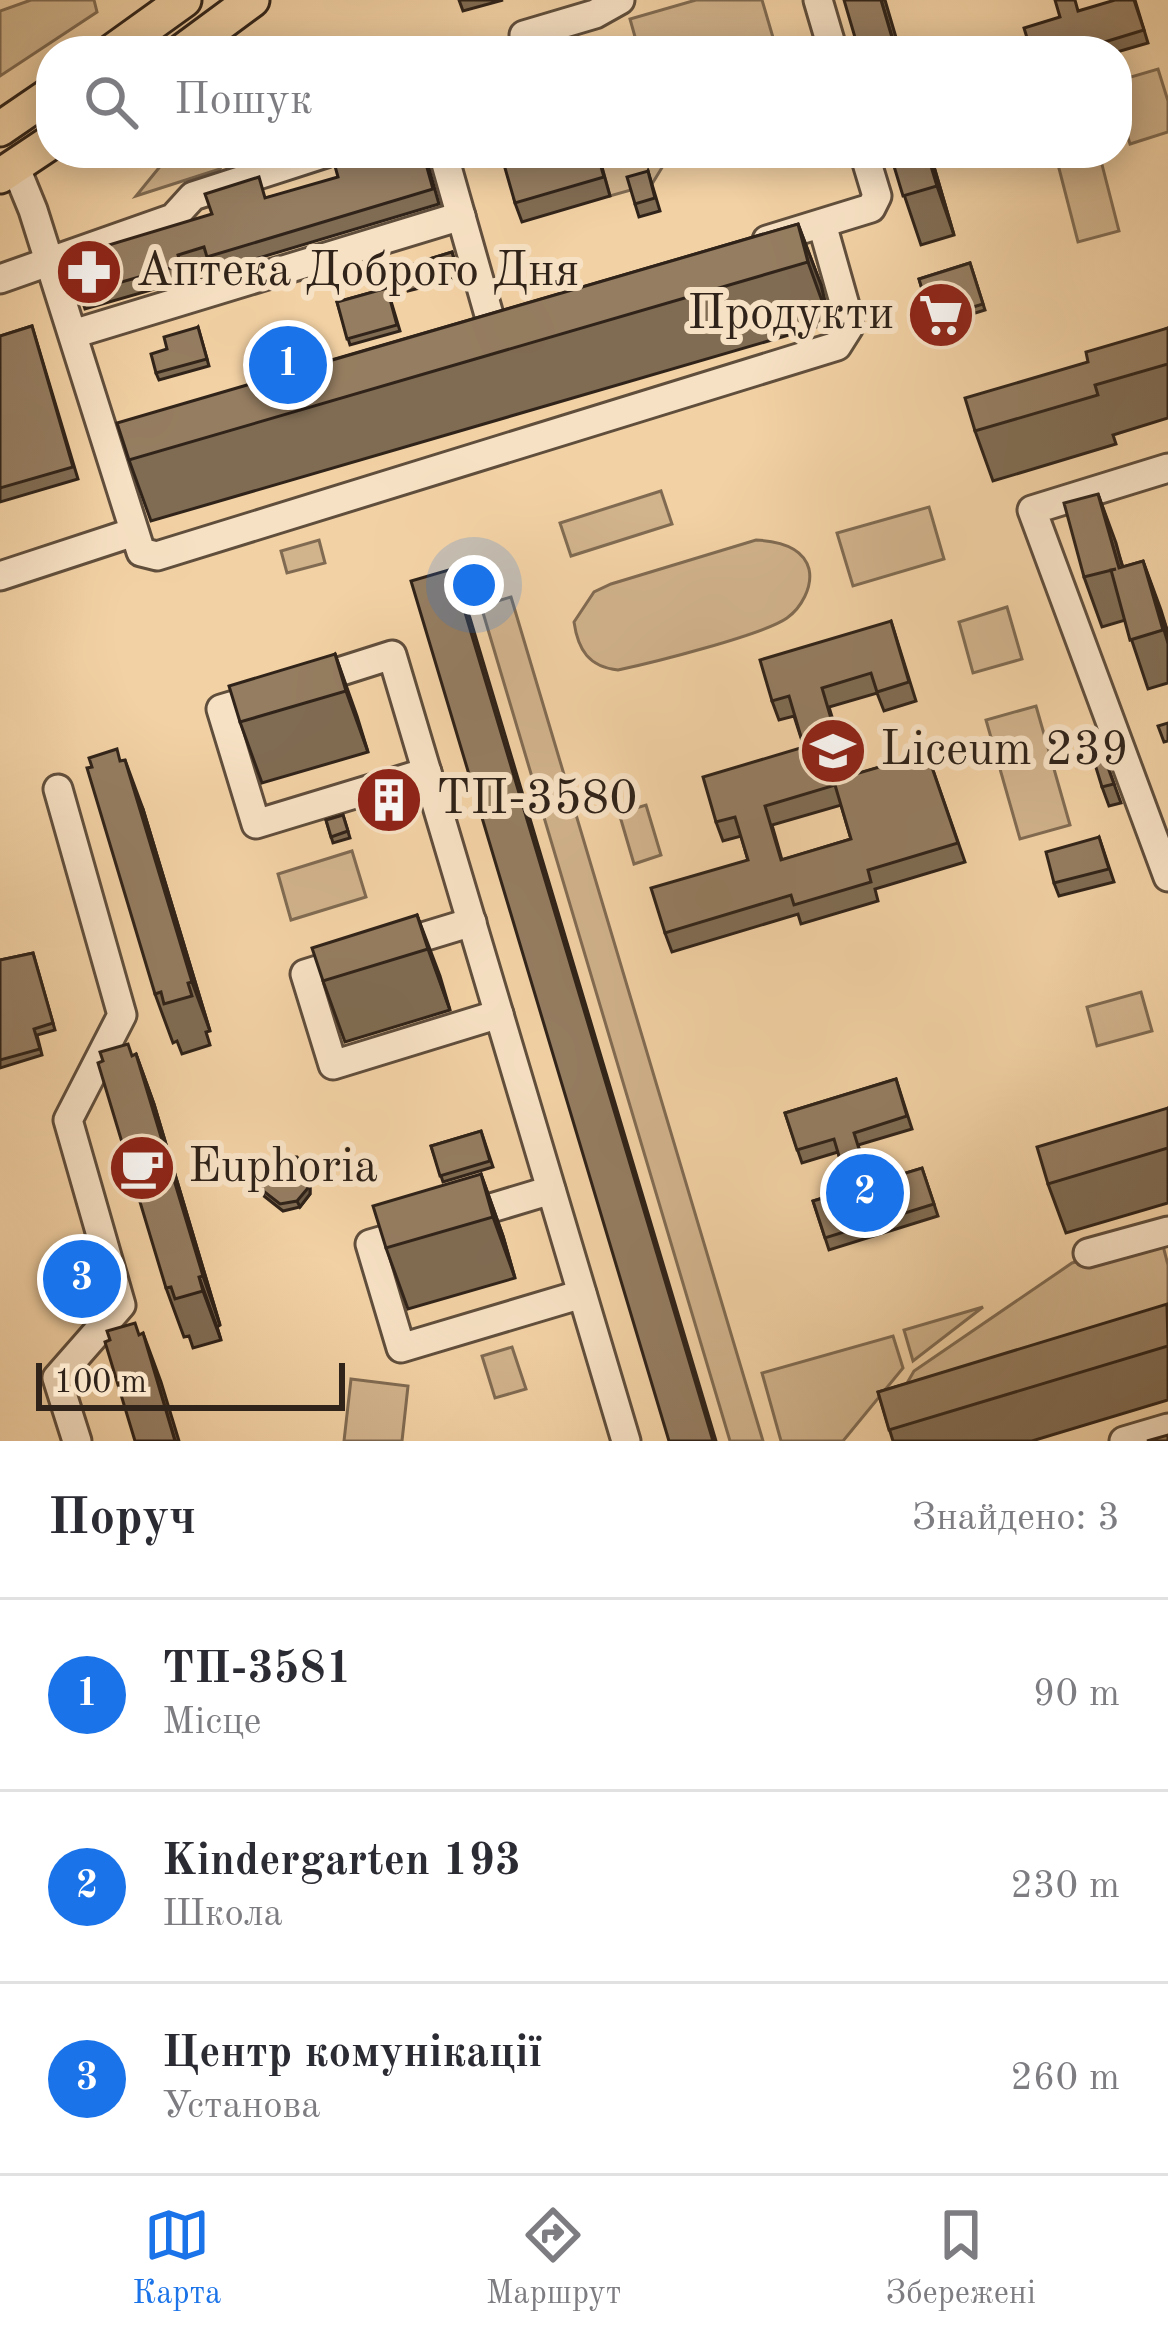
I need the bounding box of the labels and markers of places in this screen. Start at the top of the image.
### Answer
pharmacy icon: Аптека Доброго Дня [54,237,124,307]
place label: Аптека Доброго Дня [136,248,579,296]
supermarket icon: Продукти [906,280,976,350]
place label: Продукти [687,291,894,339]
pin: 1 [249,320,327,410]
school or university icon: Liceum 239 [798,716,868,786]
place label: Liceum 239 [880,727,1129,775]
building icon: ТП-3580 [354,765,424,835]
place label: ТП-3580 [436,776,637,824]
cafe icon: Euphoria [107,1133,177,1203]
place label: Euphoria [188,1144,378,1192]
pin: 2 [826,1148,904,1238]
pin: 3 [43,1234,121,1324]

